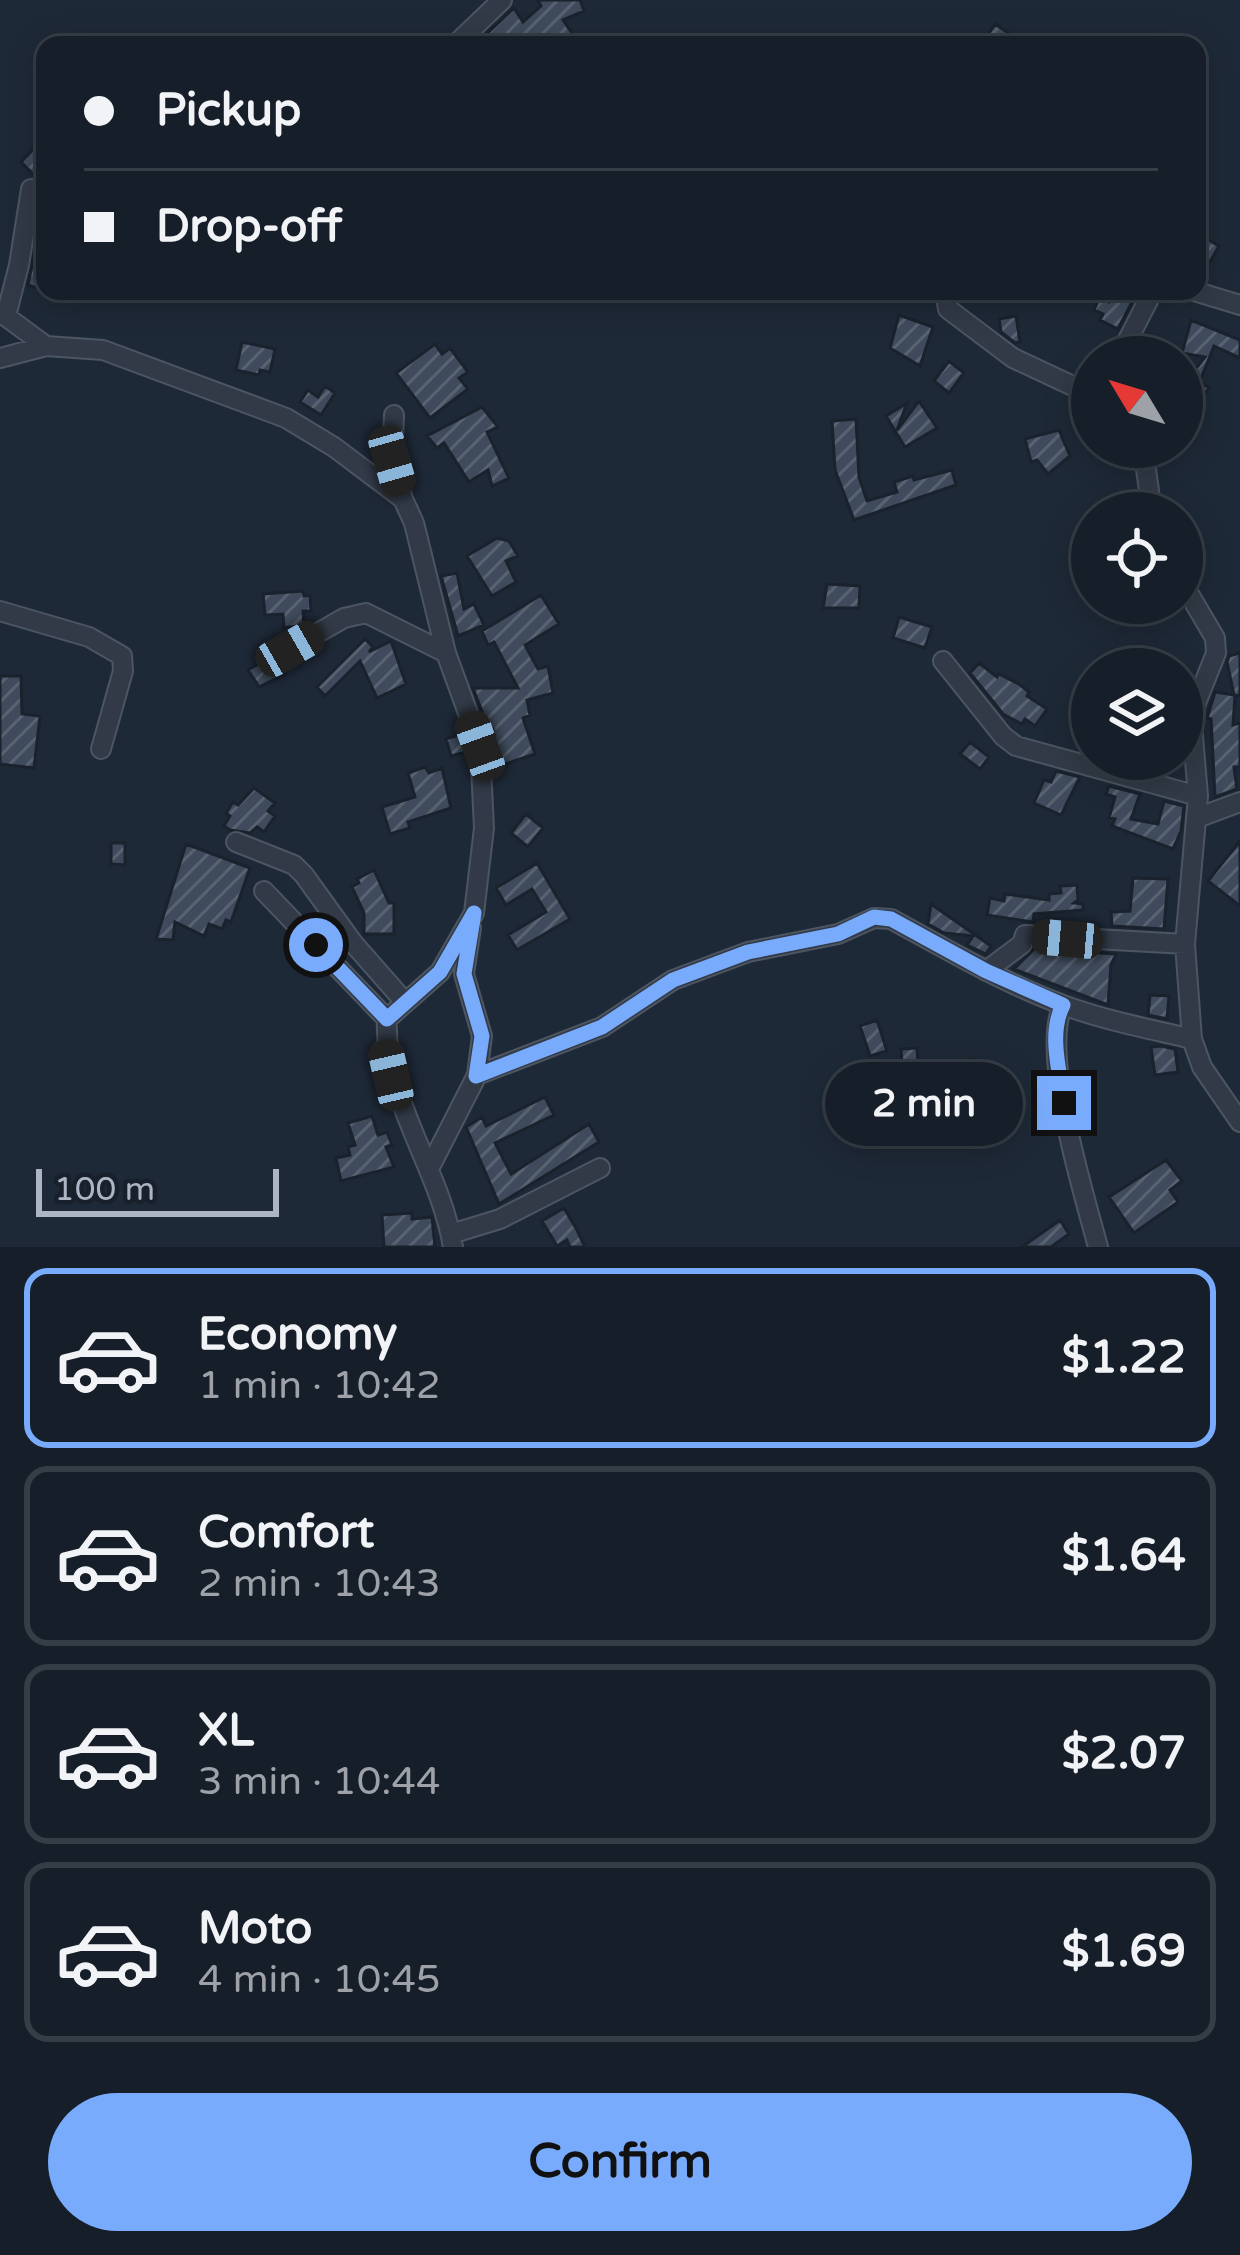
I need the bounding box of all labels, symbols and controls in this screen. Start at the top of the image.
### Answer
text: Pickup [156,84,301,138]
text: Drop-off [156,200,342,254]
north arrow [1071,336,1203,468]
map controls [1071,336,1203,780]
car [365,421,419,501]
button: locate [1071,492,1203,624]
car [250,615,330,683]
button: layers [1071,648,1203,780]
car [451,706,509,786]
route start [289,918,343,972]
car [1030,918,1104,960]
car [365,1036,417,1114]
callout: 2 min [824,1061,1022,1145]
route end [1037,1076,1091,1130]
text: 2 min [872,1080,976,1127]
scale bar [36,1163,279,1216]
text: 100 m [54,1170,155,1209]
icon: car [54,1304,162,1412]
text: Economy [198,1308,397,1362]
text: $1.22 [1062,1331,1186,1385]
text: 1 min · 10:42 [198,1362,440,1409]
icon: car [54,1502,162,1610]
text: Comfort [198,1506,374,1560]
text: $1.64 [1062,1529,1186,1583]
text: 2 min · 10:43 [198,1560,440,1607]
icon: car [54,1700,162,1808]
text: XL [198,1704,254,1758]
text: $2.07 [1062,1727,1186,1781]
text: 3 min · 10:44 [198,1758,440,1805]
icon: car [54,1898,162,2006]
text: Moto [198,1902,312,1956]
text: $1.69 [1062,1925,1186,1979]
text: 4 min · 10:45 [198,1956,440,2003]
button: Confirm [48,2093,1192,2231]

